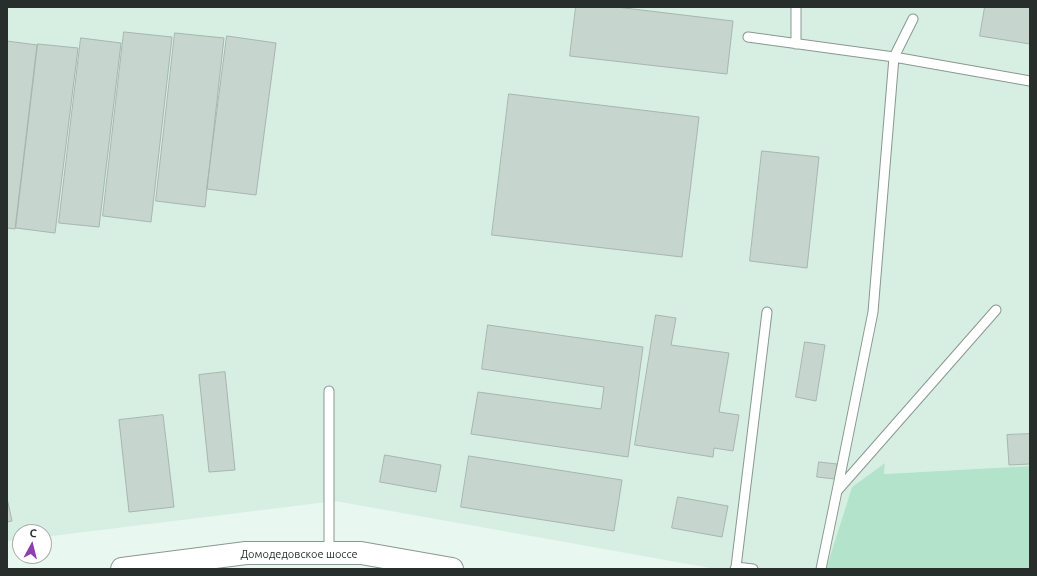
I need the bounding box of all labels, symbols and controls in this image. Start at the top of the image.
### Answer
north arrow [12,524,52,564]
text: С [29,527,38,539]
street label: Домодедовское шоссе [240,547,358,561]

